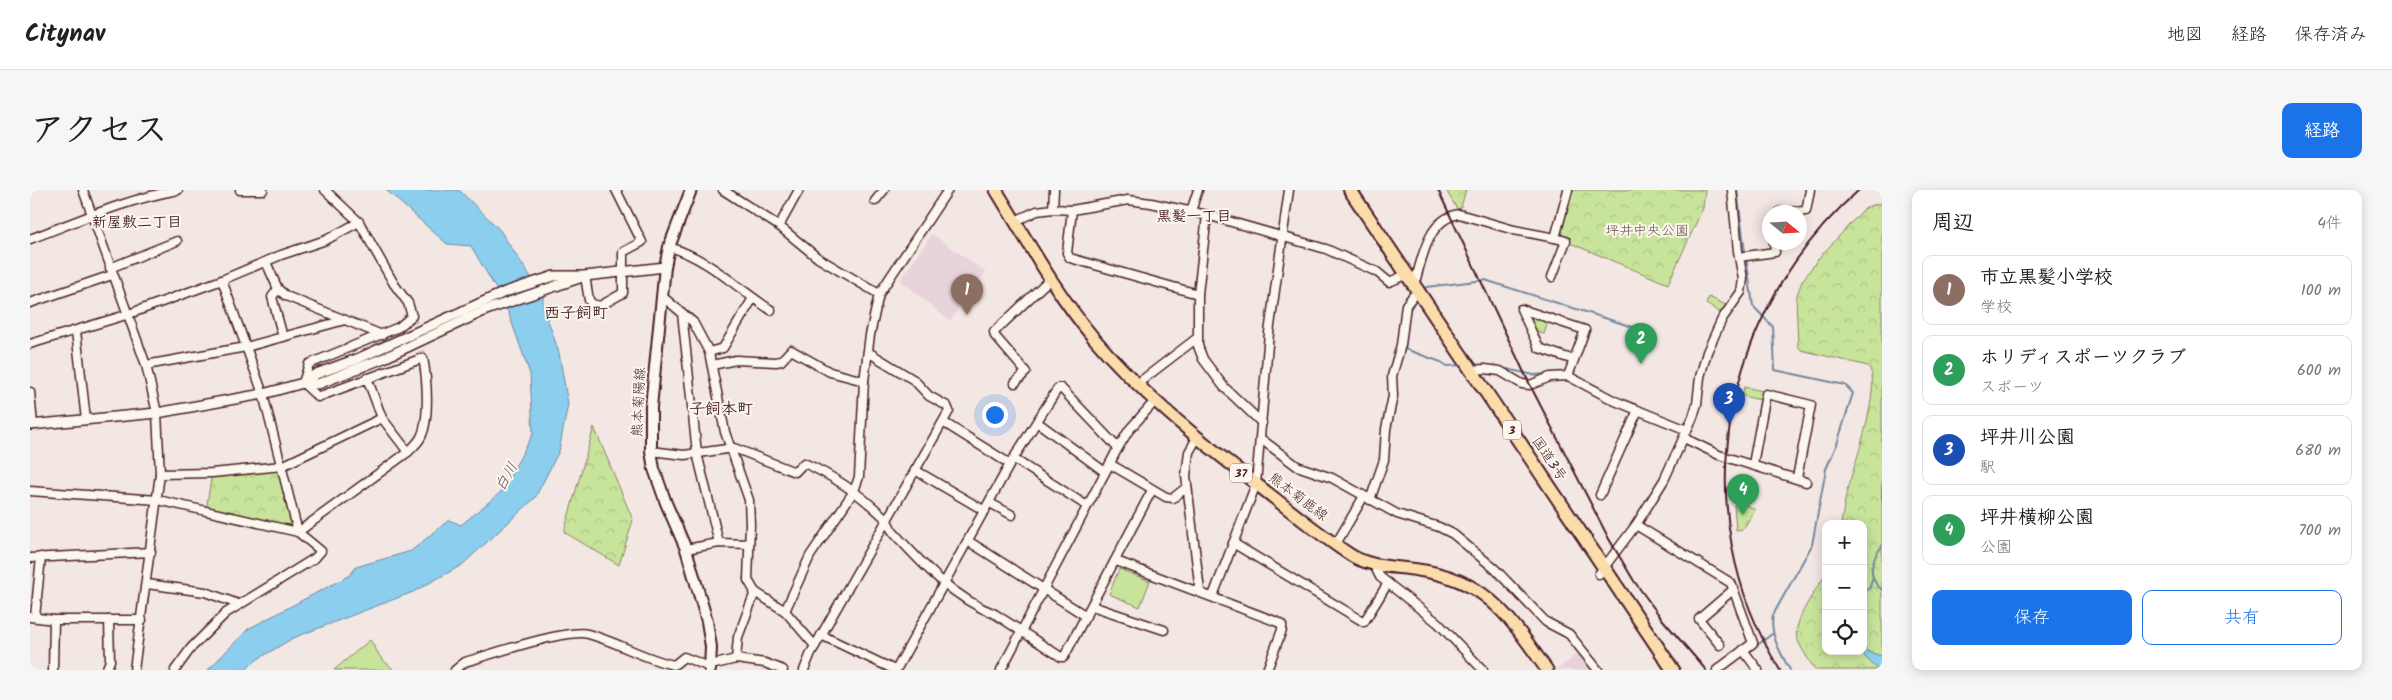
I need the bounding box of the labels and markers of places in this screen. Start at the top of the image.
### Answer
pin: 1 [951,274,983,315]
pin: 2 [1625,323,1657,364]
pin: 3 [1713,383,1745,424]
pin: 4 [1727,474,1759,515]

